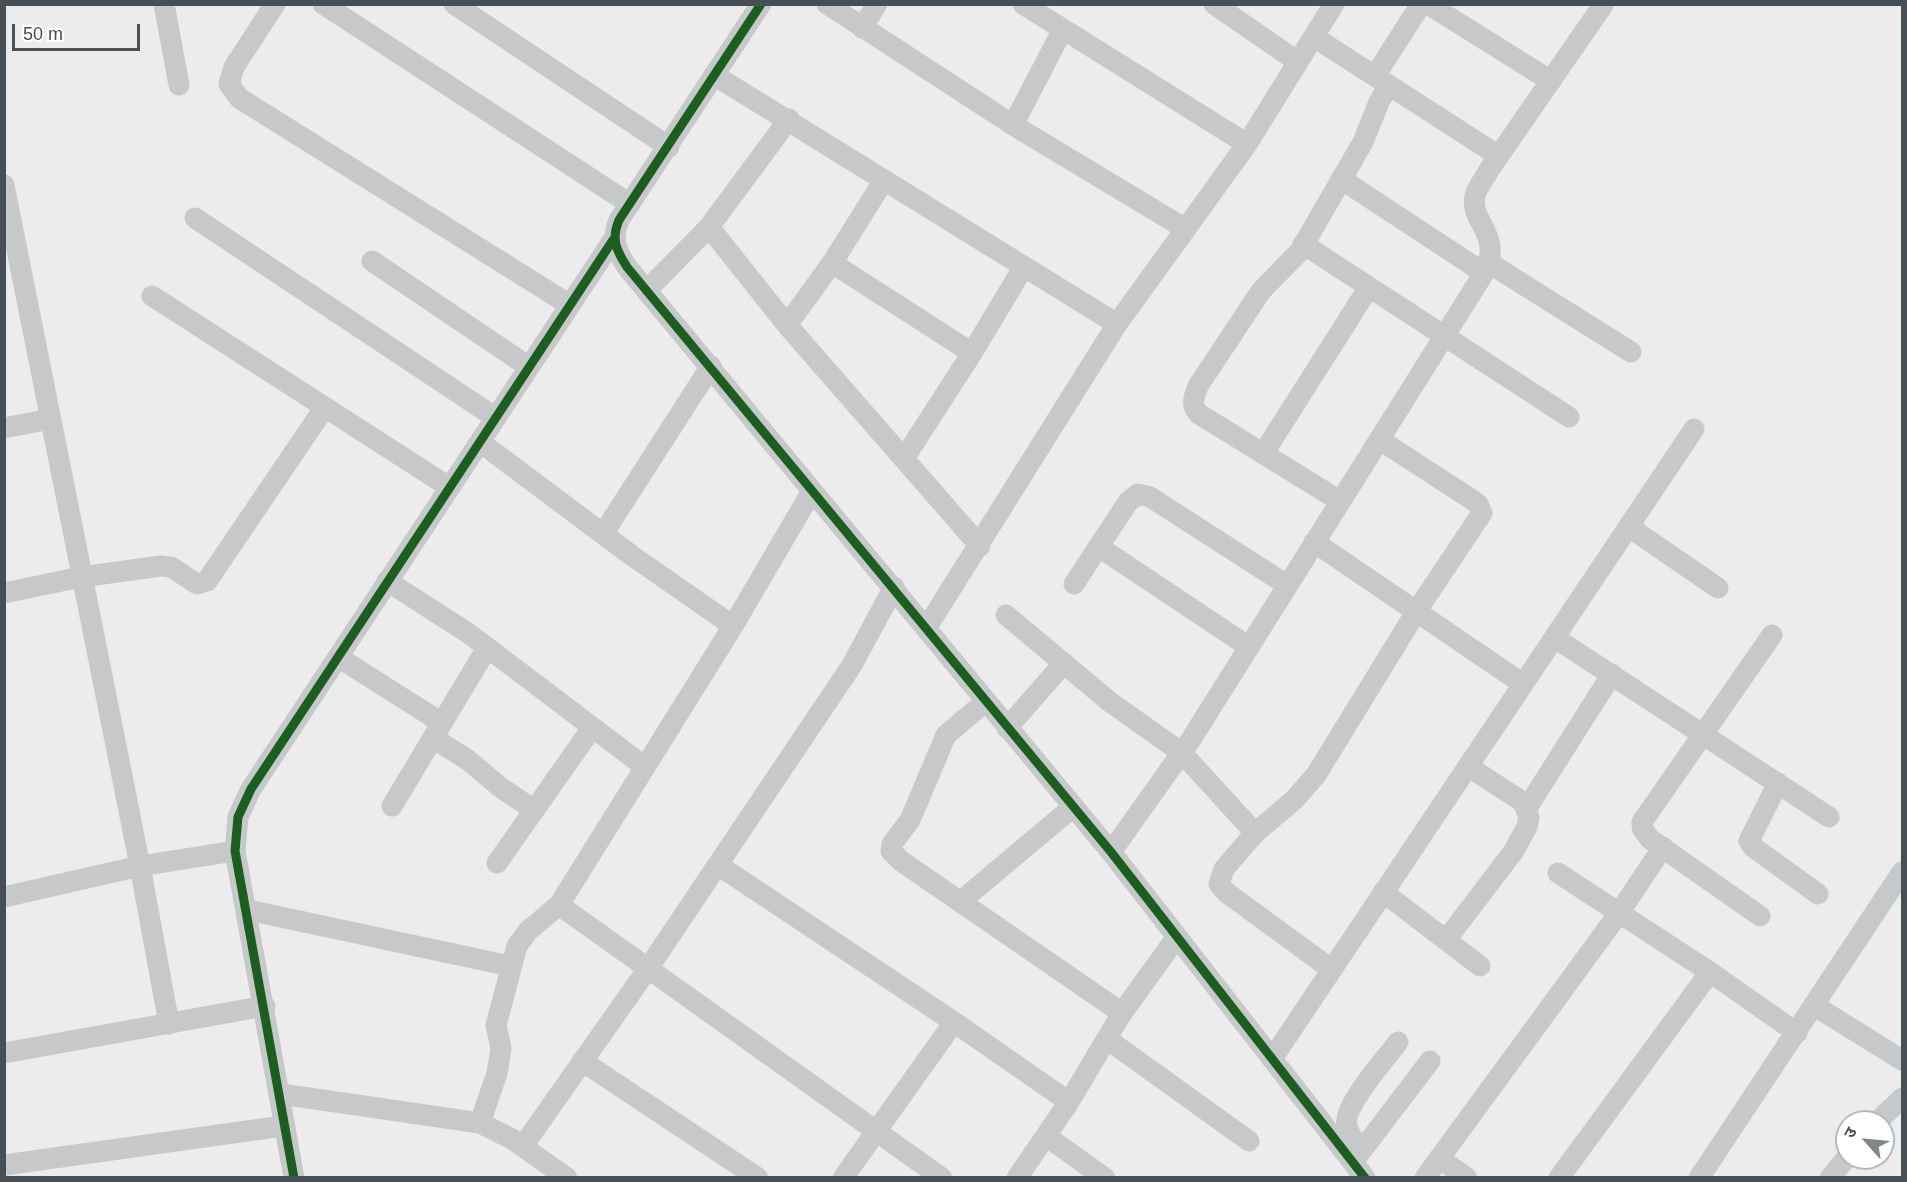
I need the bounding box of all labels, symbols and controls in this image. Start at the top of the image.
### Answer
scale bar [15,12,142,50]
text: 50 m [23,24,63,44]
north arrow [1835,1110,1895,1170]
text: उ [1841,1124,1860,1141]

